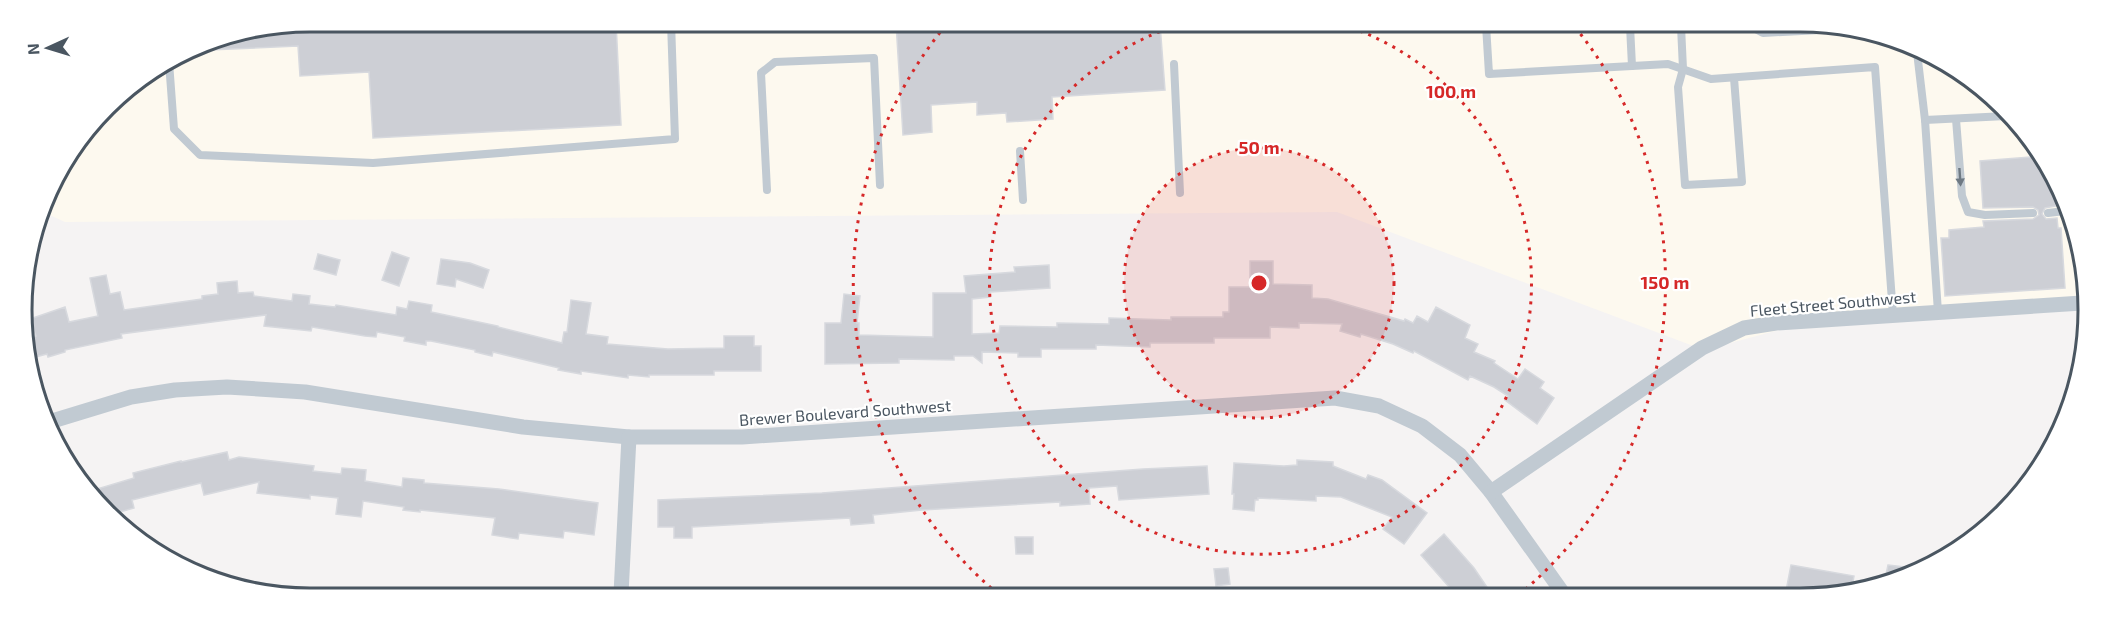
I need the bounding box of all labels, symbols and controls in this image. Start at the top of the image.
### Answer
north arrow [18,18,78,78]
text: N [23,43,42,56]
text: 100 m [1426,80,1476,102]
text: 50 m [1238,136,1280,158]
one-way arrow [1956,168,1965,187]
text: 150 m [1641,271,1689,293]
centre of rings [1249,273,1269,293]
street label: Fleet Street Southwest [1749,286,1917,320]
street label: Brewer Boulevard Southwest [738,395,952,429]

